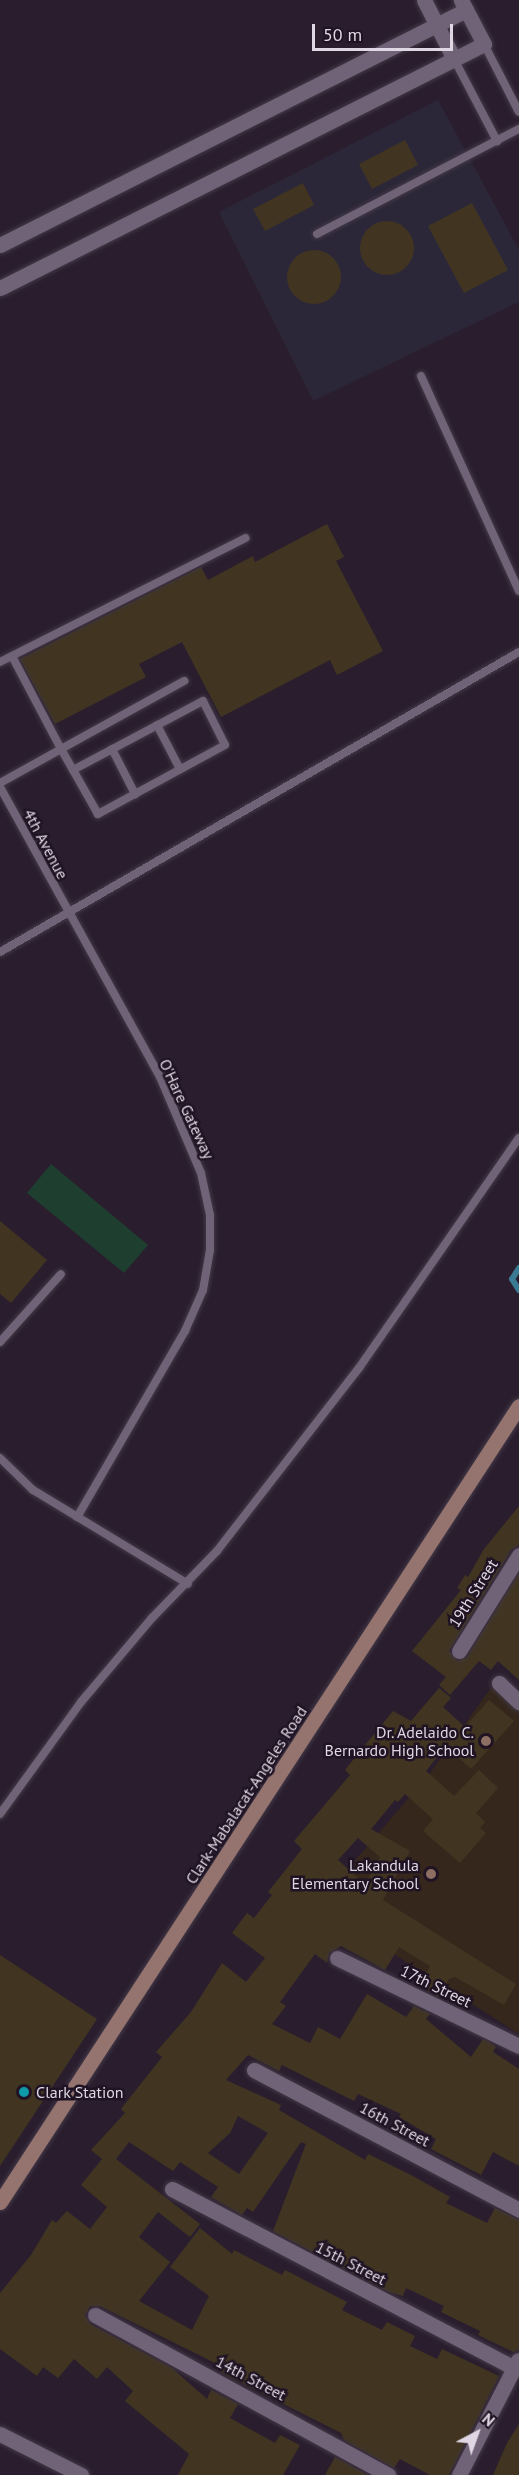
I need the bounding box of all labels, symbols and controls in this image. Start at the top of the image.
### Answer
scale bar [315,12,456,50]
text: 50 m [323,23,362,46]
street label: 4th Avenue [19,805,73,883]
street label: O'Hare Gateway [155,1056,219,1162]
street label: 19th Street [445,1555,501,1631]
street label: Clark-Mabalacat-Angeles Road [181,1703,311,1887]
place label: Dr. Adelaido C. Bernardo High School [325,1722,474,1760]
marker: Dr. Adelaido C. Bernardo High School [479,1734,493,1748]
place label: Lakandula Elementary School [291,1855,419,1893]
marker: Lakandula Elementary School [424,1867,438,1881]
street label: 17th Street [397,1961,475,2011]
place label: Clark Station [36,2082,124,2102]
marker: Clark Station [17,2085,31,2099]
street label: 16th Street [357,2098,433,2150]
street label: 15th Street [312,2237,390,2289]
street label: 14th Street [213,2352,289,2404]
north arrow [447,2403,507,2463]
text: N [478,2408,499,2430]

